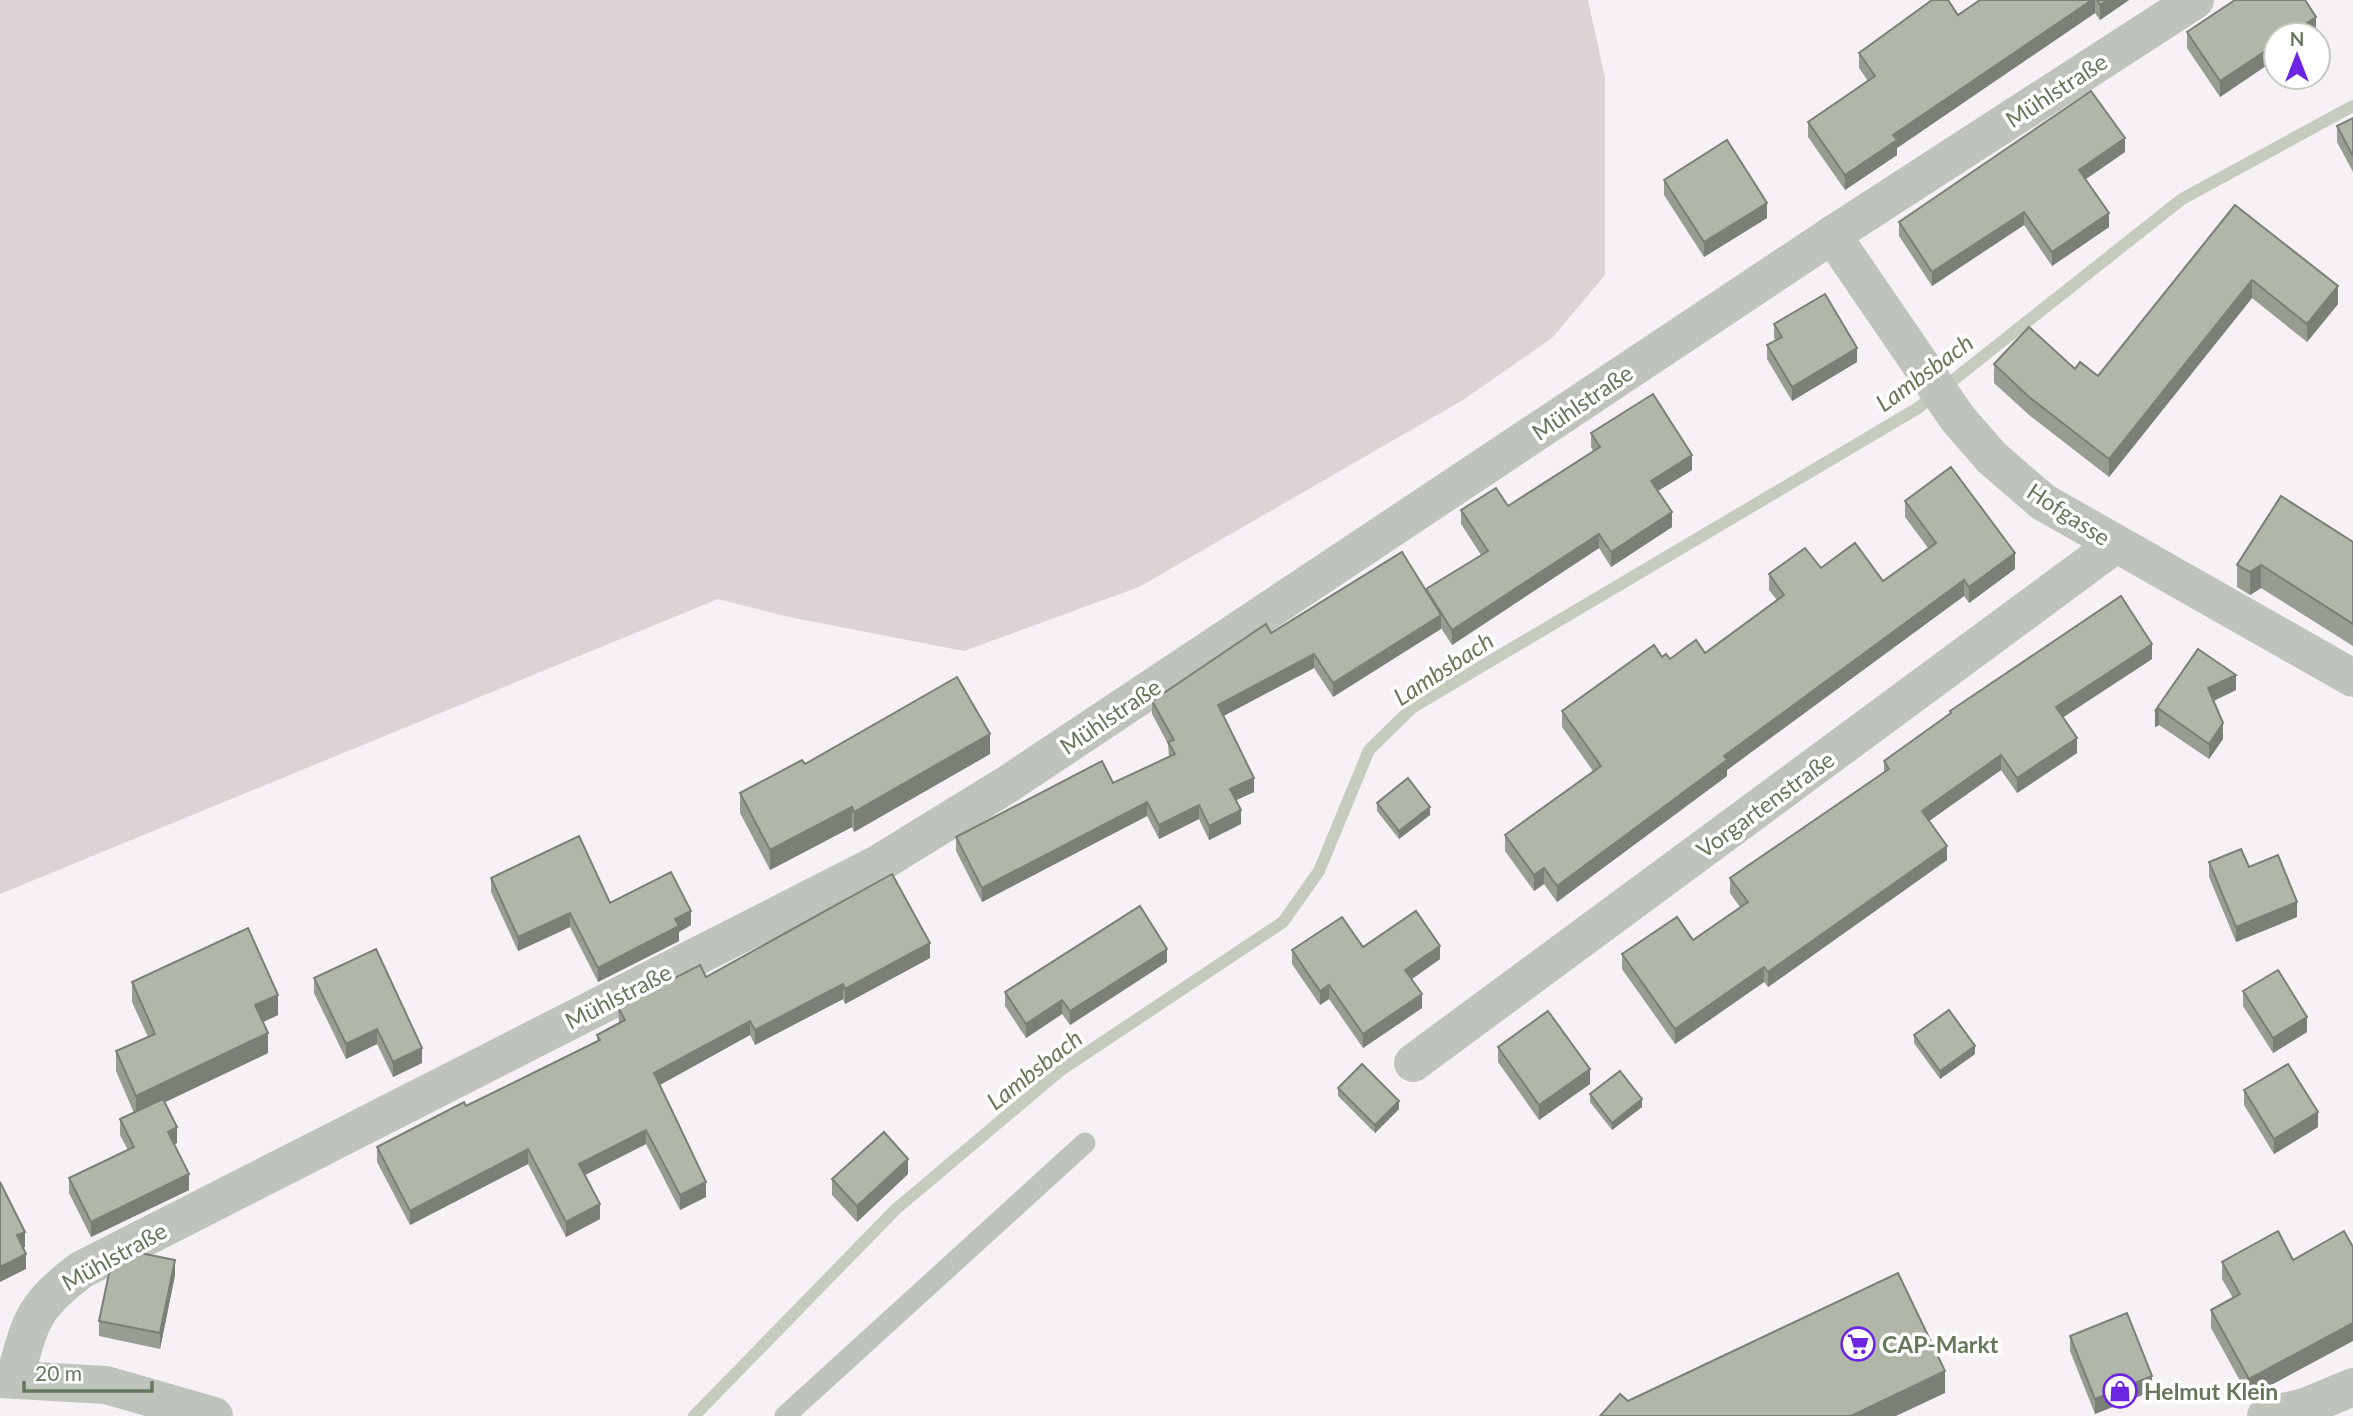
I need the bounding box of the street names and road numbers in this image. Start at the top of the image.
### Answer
street label: Mühlstraße [2000,47,2112,133]
street label: Mühlstraße [1526,358,1638,446]
street label: Hofgasse [2022,477,2116,551]
street label: Mühlstraße [1054,672,1166,760]
street label: Vorgartenstraße [1691,745,1839,863]
street label: Mühlstraße [560,957,676,1035]
street label: Mühlstraße [57,1216,171,1296]

